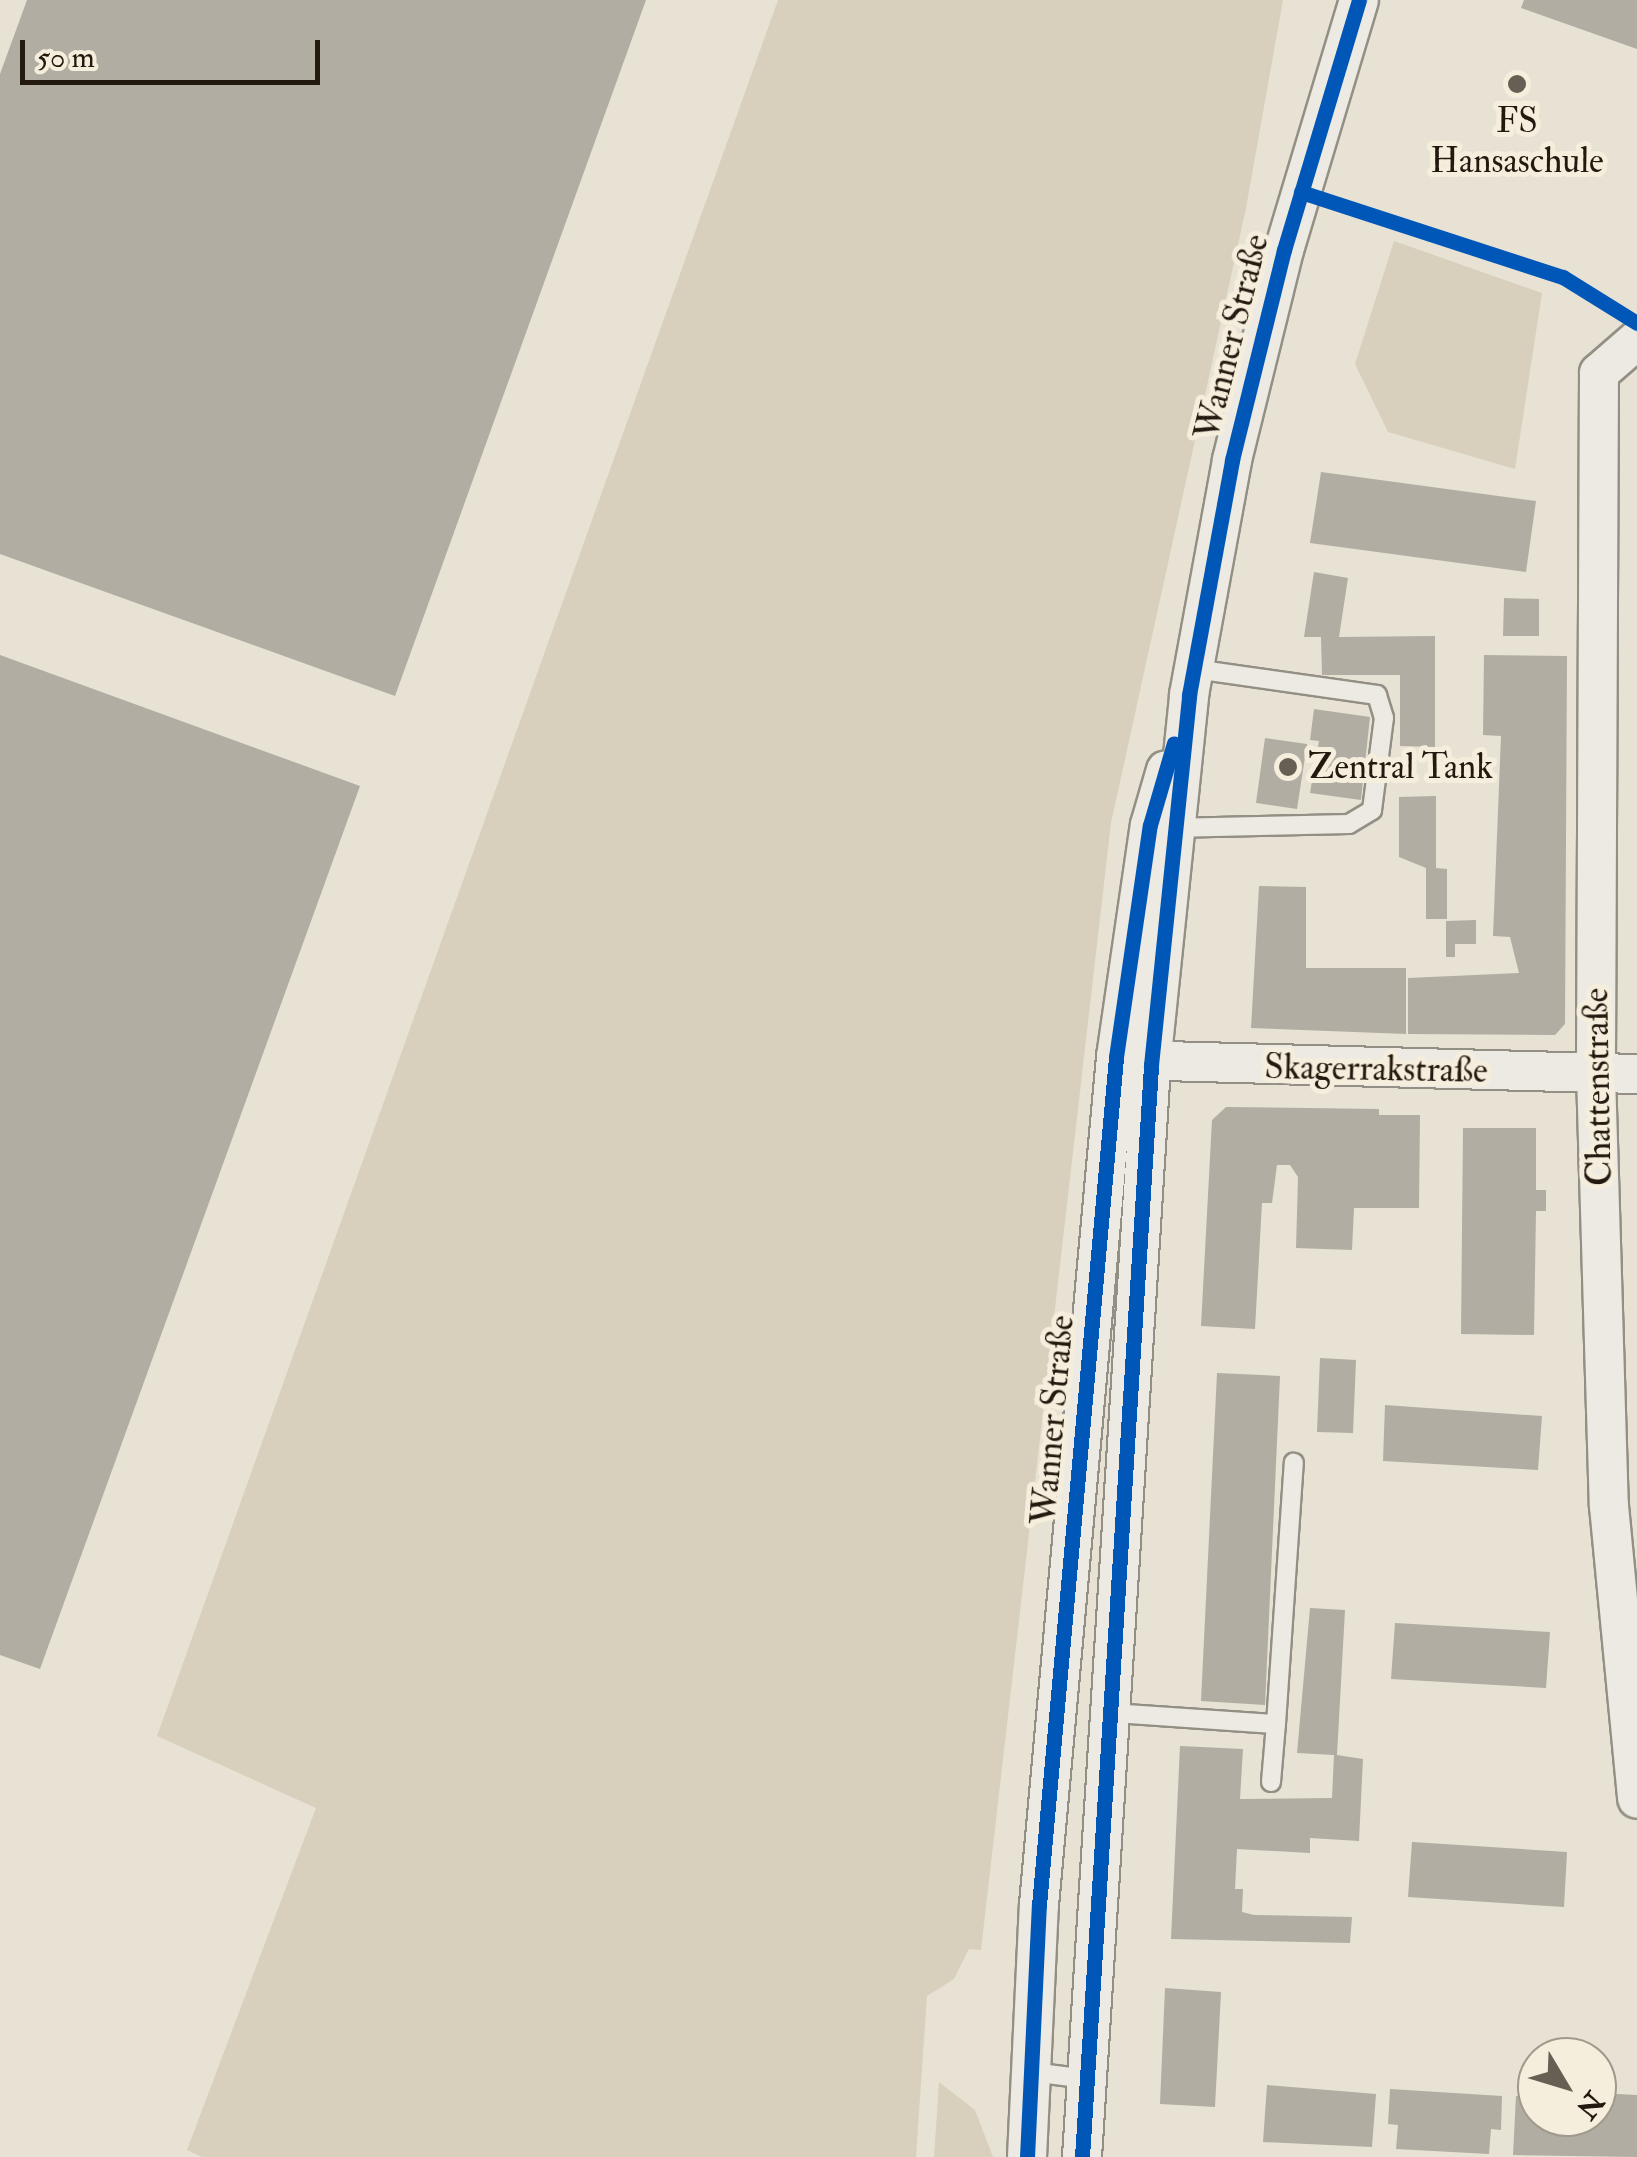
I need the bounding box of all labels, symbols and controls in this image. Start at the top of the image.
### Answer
scale bar [25,20,325,82]
text: 50 m [37,39,95,76]
marker: FS Hansaschule [1506,73,1528,95]
place label: FS Hansaschule [1430,100,1604,182]
street label: Wanner Straße [1186,230,1278,444]
place label: Zentral Tank [1308,746,1493,788]
marker: Zentral Tank [1277,756,1299,778]
street label: Chattenstraße [1575,988,1621,1186]
street label: Skagerrakstraße [1264,1046,1488,1092]
street label: Wanner Straße [1023,1314,1083,1526]
north arrow [1517,2037,1617,2137]
text: N [1568,2084,1611,2125]

